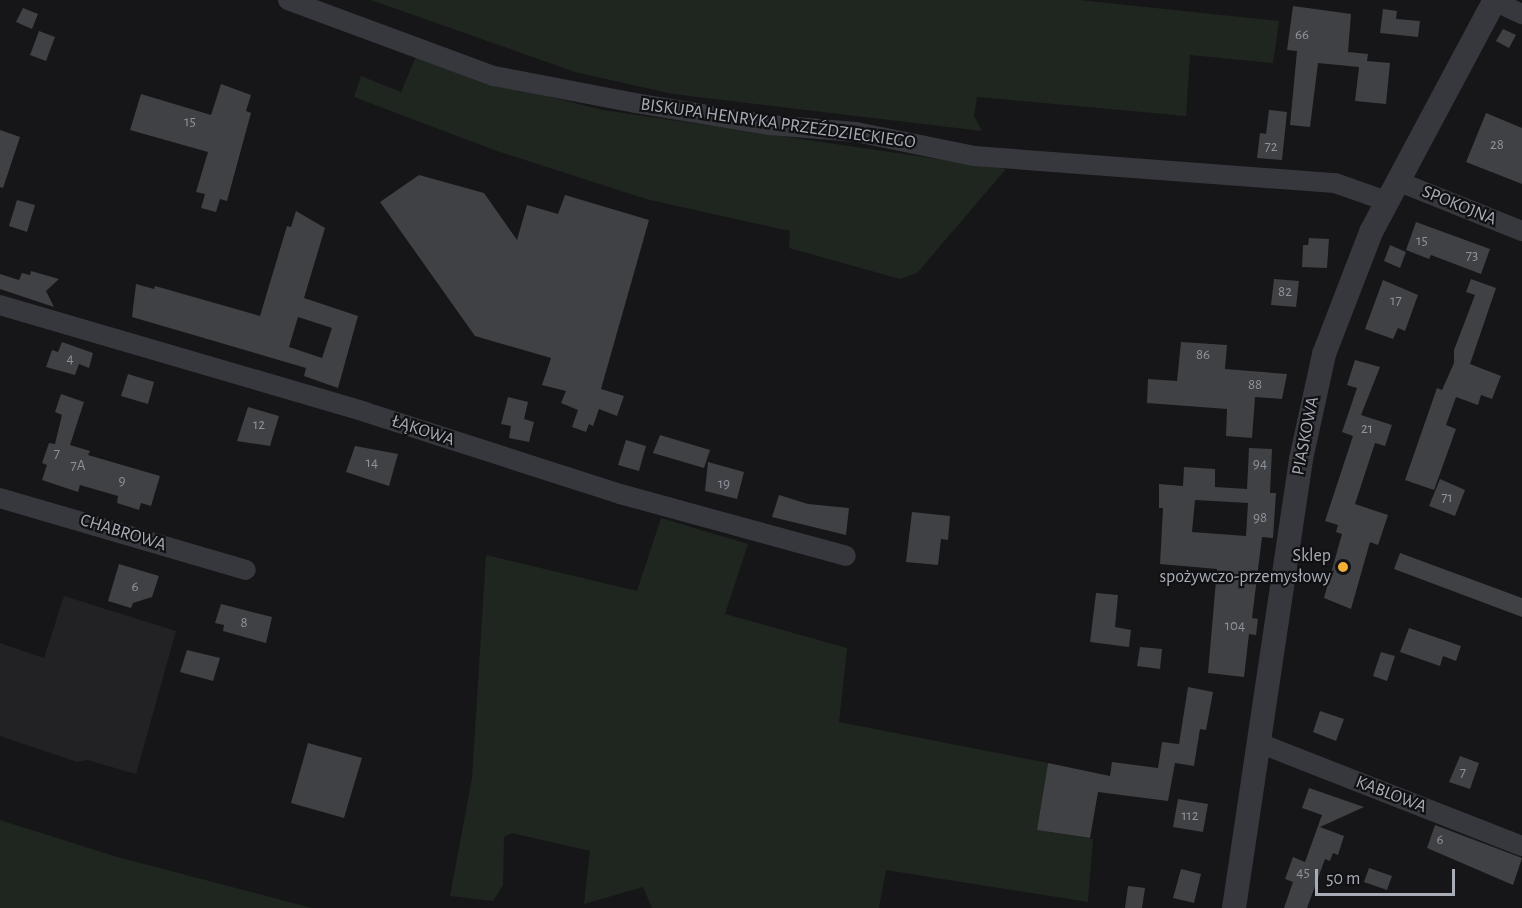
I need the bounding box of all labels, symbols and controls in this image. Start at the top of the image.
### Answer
house number: 66 [1295,26,1309,44]
street label: BISKUPA HENRYKA PRZEŹDZIECKIEGO [639,94,917,154]
house number: 15 [184,113,196,131]
house number: 28 [1490,136,1504,154]
house number: 72 [1264,138,1278,156]
street label: SPOKOJNA [1419,181,1499,231]
house number: 15 [1416,232,1428,250]
house number: 73 [1466,247,1478,265]
house number: 82 [1278,283,1292,301]
house number: 17 [1390,292,1402,310]
house number: 86 [1196,346,1210,364]
house number: 4 [66,350,74,368]
house number: 88 [1248,376,1262,394]
street label: PIASKOWA [1288,395,1324,477]
street label: ŁĄKOWA [389,411,457,451]
house number: 12 [253,416,265,434]
house number: 21 [1361,420,1373,438]
house number: 7 [54,445,60,463]
house number: 14 [366,454,378,472]
house number: 94 [1253,455,1267,473]
house number: 7A [71,457,85,475]
house number: 9 [118,472,126,490]
house number: 19 [718,475,730,493]
house number: 71 [1441,489,1453,507]
house number: 98 [1253,509,1267,527]
street label: CHABROWA [77,510,169,556]
place label: Sklep spożywczo-przemysłowy [1159,546,1331,588]
marker: Sklep spożywczo-przemysłowy [1336,560,1350,574]
house number: 6 [131,578,139,596]
house number: 8 [240,614,248,632]
house number: 104 [1225,617,1245,635]
house number: 7 [1460,764,1466,782]
street label: KABLOWA [1353,772,1429,818]
house number: 112 [1181,807,1199,825]
house number: 6 [1436,831,1444,849]
scale bar [1318,857,1458,895]
house number: 45 [1296,864,1310,882]
text: 50 m [1326,870,1360,888]

